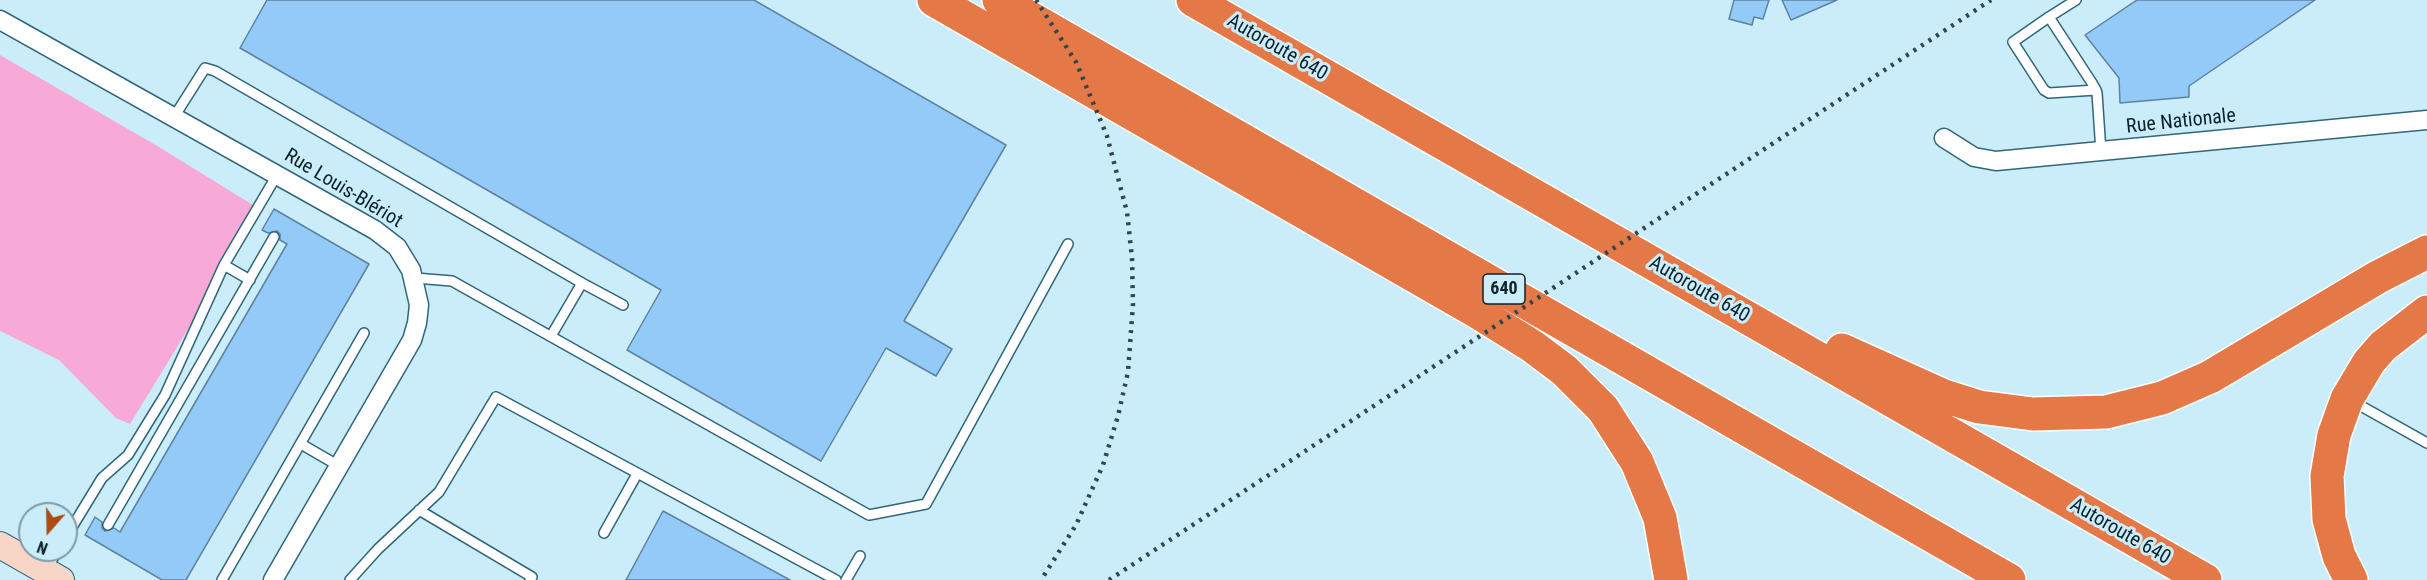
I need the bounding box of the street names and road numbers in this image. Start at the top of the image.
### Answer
street label: Autoroute 640 [1223,10,1331,86]
street label: Rue Nationale [2125,104,2237,140]
street label: Rue Louis-Blériot [280,144,406,234]
street label: Autoroute 640 [1645,252,1753,328]
road number: 640 [1483,274,1525,304]
street label: Autoroute 640 [2066,494,2174,570]

